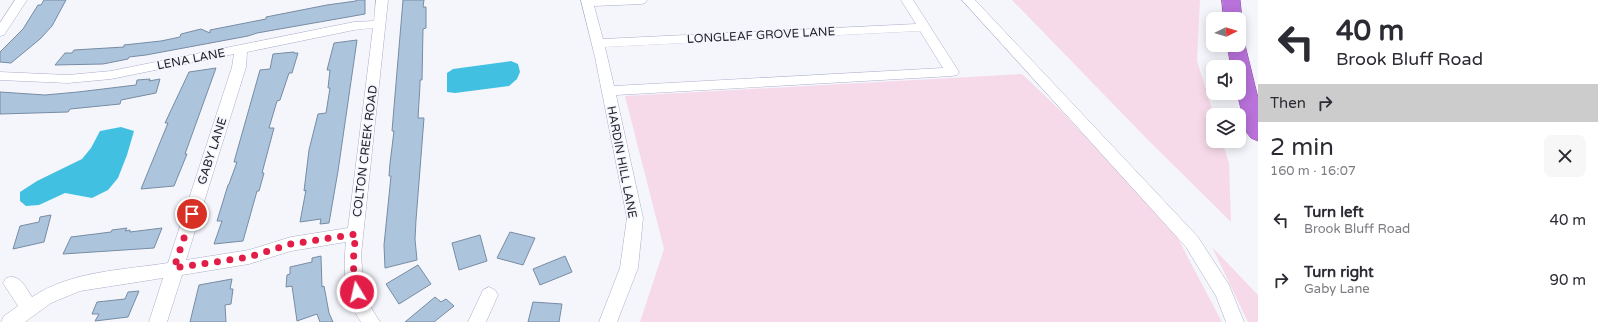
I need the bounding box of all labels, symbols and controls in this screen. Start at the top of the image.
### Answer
north arrow [1206,12,1246,52]
map controls [1206,12,1246,148]
text: 40 m [1336,14,1404,48]
icon: left [1270,16,1322,68]
street label: LONGLEAF GROVE LANE [686,24,836,46]
street label: LENA LANE [156,45,227,72]
text: Brook Bluff Road [1336,48,1483,70]
button: sound [1206,60,1246,100]
street label: COLTON CREEK ROAD [350,84,380,218]
icon: right [1314,92,1336,114]
text: Then [1270,94,1306,112]
street label: HARDIN HILL LANE [604,105,640,220]
button: layers [1206,108,1246,148]
street label: GABY LANE [195,115,230,186]
text: 2 min [1270,133,1334,162]
button: close [1544,135,1586,177]
text: 160 m · 16:07 [1270,163,1356,179]
pin [175,197,209,231]
icon: arrive [181,203,203,225]
text: Turn left [1304,203,1364,221]
icon: left [1270,209,1292,231]
text: 40 m [1549,211,1586,229]
text: Brook Bluff Road [1304,221,1410,237]
text: Turn right [1304,263,1374,281]
icon: right [1270,269,1292,291]
position arrow [336,271,378,313]
text: 90 m [1549,271,1586,289]
text: Gaby Lane [1304,281,1370,297]

